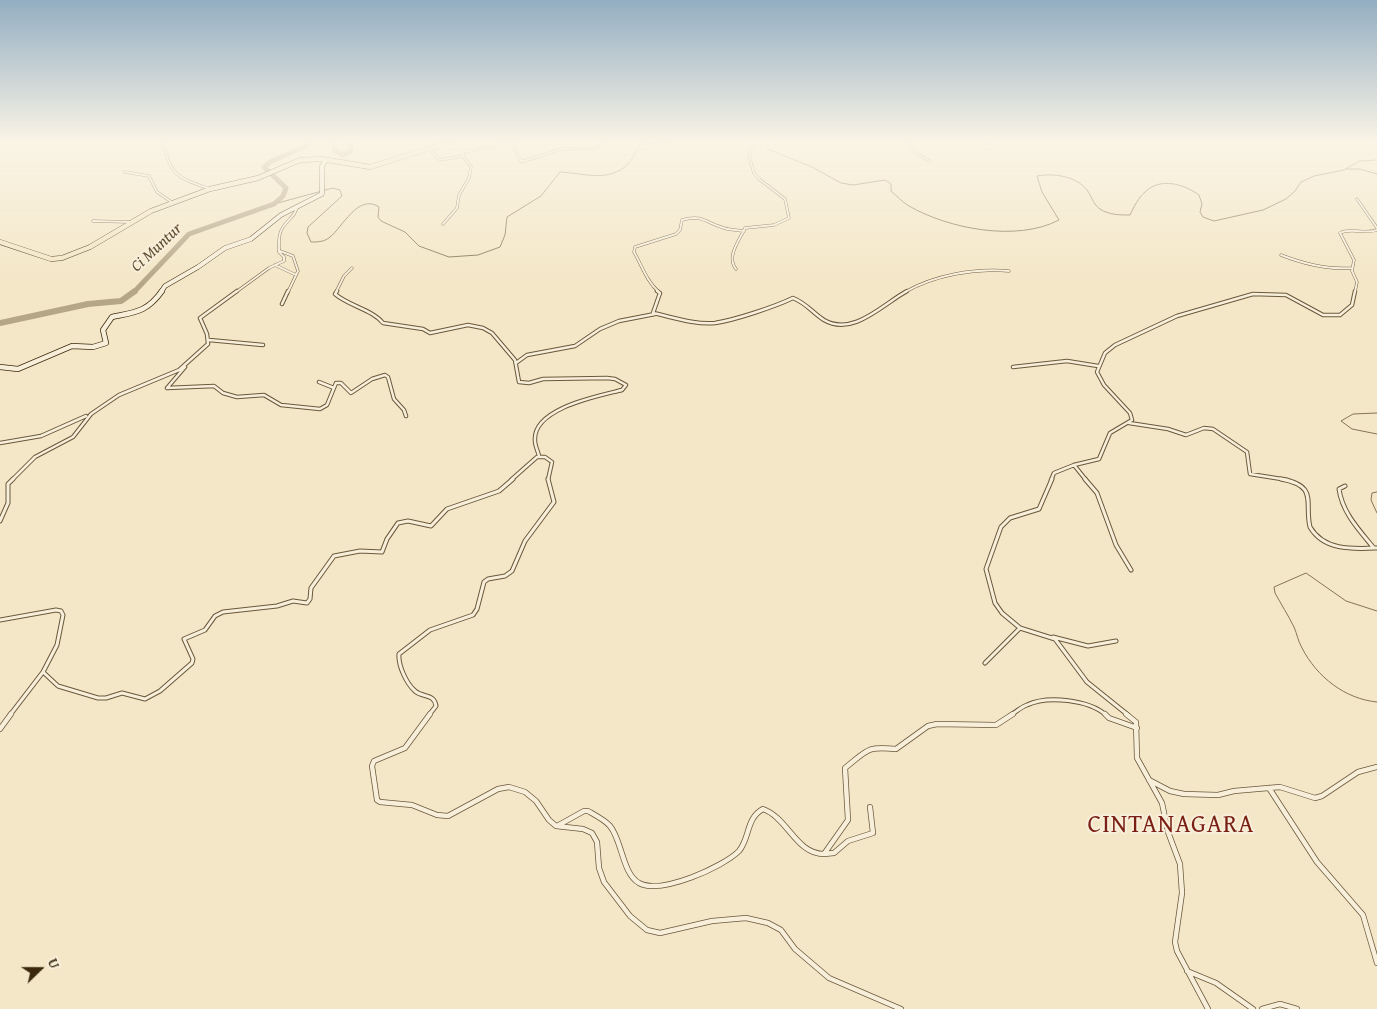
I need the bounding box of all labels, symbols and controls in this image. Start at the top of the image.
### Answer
water label: Ci Muntur [128,220,186,276]
district label: CINTANAGARA [1086,811,1256,841]
north arrow [15,944,65,994]
text: U [43,955,65,972]

